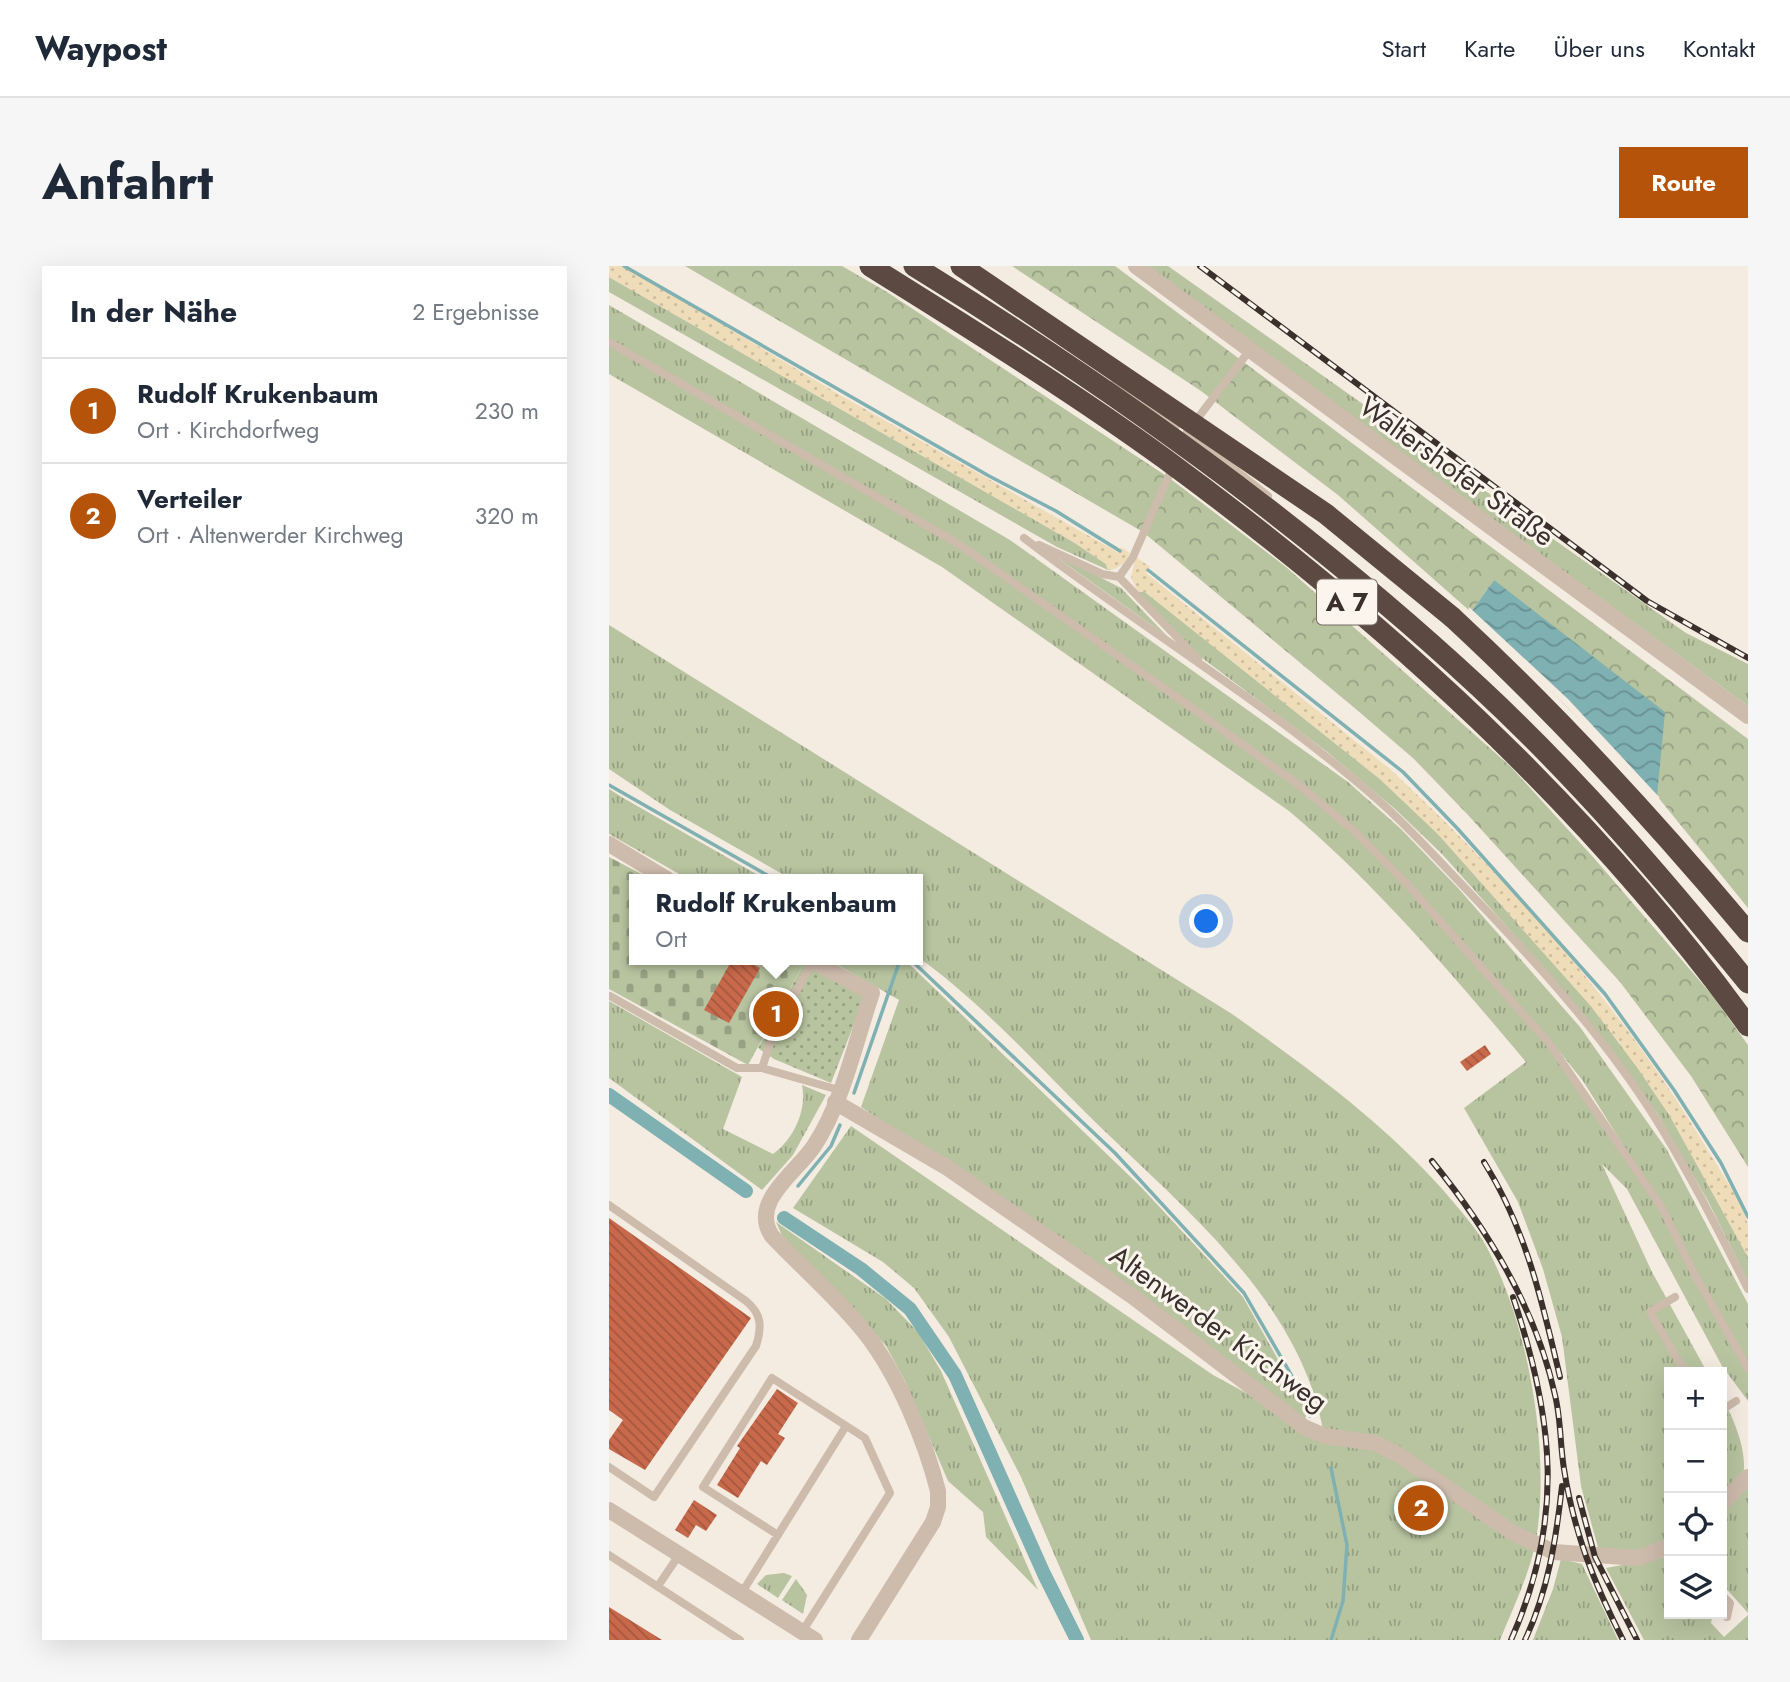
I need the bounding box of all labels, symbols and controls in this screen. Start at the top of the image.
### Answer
text: Waypost [35,25,167,72]
text: Start [1382,31,1426,66]
text: Karte [1464,31,1515,66]
text: Über uns [1553,31,1645,66]
text: Kontakt [1683,31,1755,66]
text: Anfahrt [42,147,213,217]
button: Route [1619,147,1748,218]
text: In der Nähe [70,290,237,333]
text: 2 Ergebnisse [412,295,539,329]
text: Rudolf Krukenbaum [137,375,379,413]
street label: Waltershofer Straße [1351,386,1563,556]
text: 1 [87,394,99,428]
text: 230 m [475,394,539,428]
text: Ort · Kirchdorfweg [137,413,319,447]
text: Verteiler [137,480,243,518]
text: 2 [85,499,101,533]
text: 320 m [475,499,539,533]
text: Ort · Altenwerder Kirchweg [137,518,404,552]
road number: A 7 [1317,580,1377,624]
popup [629,874,923,965]
text: Rudolf Krukenbaum [655,884,897,922]
your location [1189,904,1223,938]
text: Ort [655,922,687,956]
pin: 1 [753,988,799,1040]
street label: Altenwerder Kirchweg [1101,1235,1336,1422]
map controls [1664,1367,1727,1619]
button: + [1664,1367,1727,1430]
button: − [1664,1430,1727,1493]
pin: 2 [1398,1482,1444,1534]
button: locate [1664,1493,1727,1556]
button: layers [1664,1556,1727,1619]

